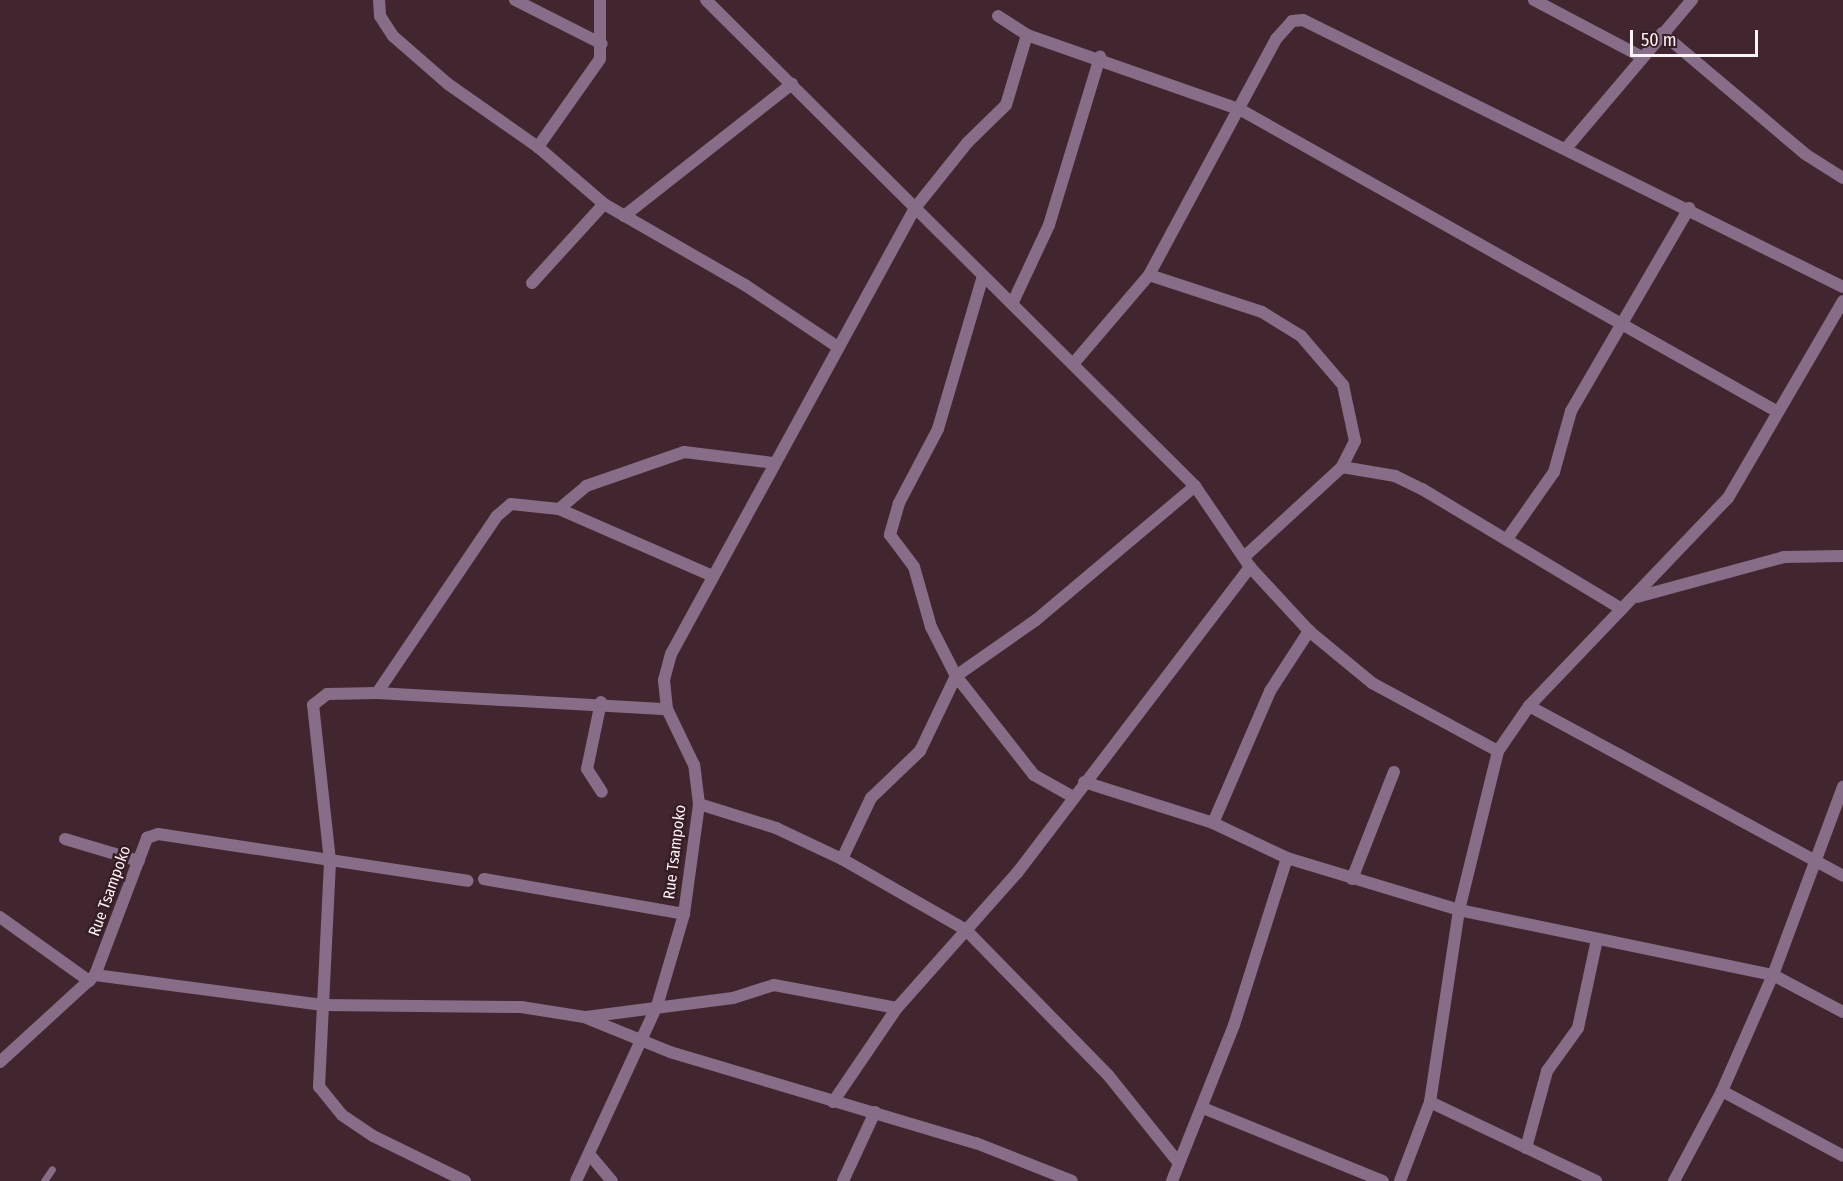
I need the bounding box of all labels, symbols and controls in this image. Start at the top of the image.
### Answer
scale bar [1633,18,1760,56]
text: 50 m [1641,29,1677,51]
street label: Rue Tsampoko [660,804,690,900]
street label: Rue Tsampoko [85,843,135,939]

